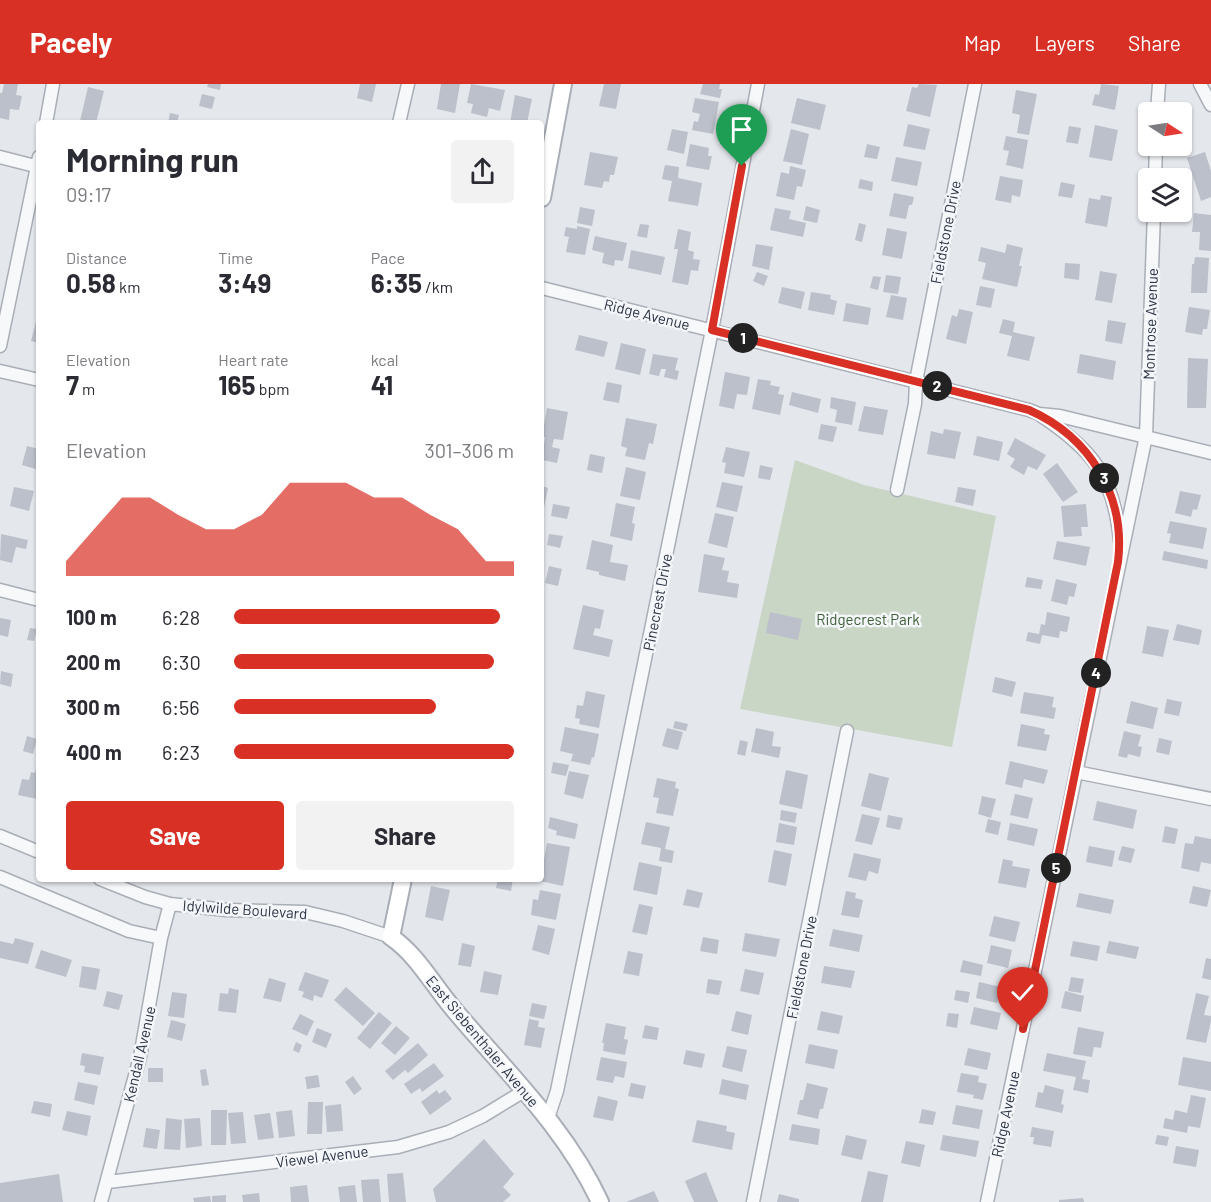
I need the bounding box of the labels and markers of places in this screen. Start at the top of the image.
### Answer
pin [716,104,767,166]
pin: 1 [728,323,758,353]
pin: 2 [922,371,952,401]
pin: 3 [1089,463,1119,493]
pin: 4 [1081,658,1111,688]
pin: 5 [1041,853,1071,883]
pin [997,967,1048,1029]

